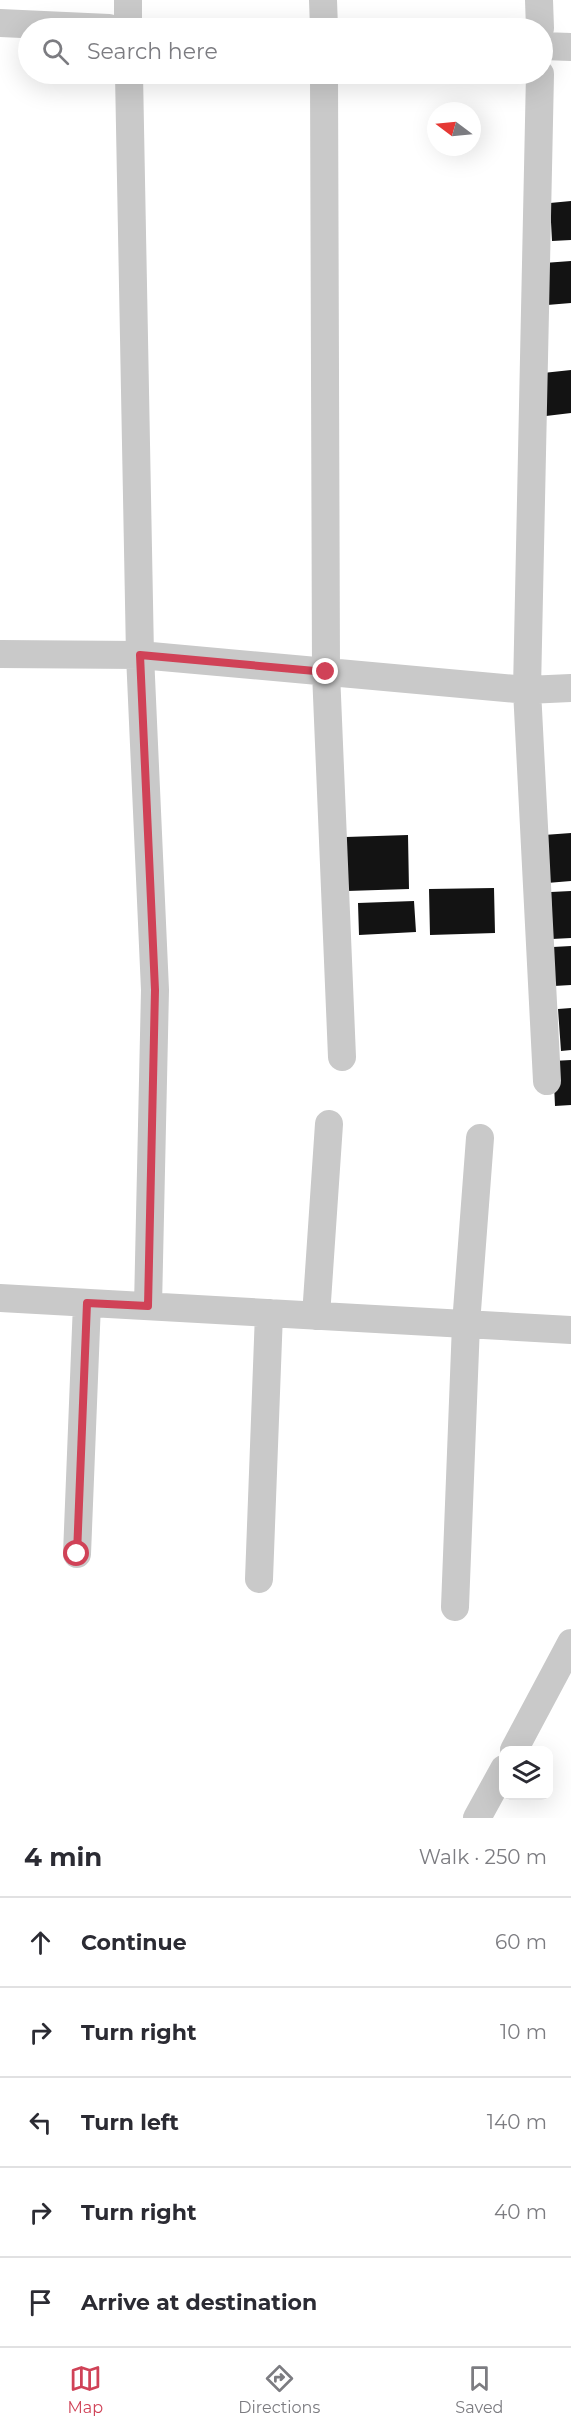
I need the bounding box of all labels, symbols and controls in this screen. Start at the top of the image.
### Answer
search box [18,18,553,84]
icon: search [39,35,72,68]
text: Search here [87,38,218,65]
north arrow [427,102,481,156]
route end [312,658,338,684]
route start [63,1540,89,1566]
map controls [499,1746,553,1800]
button: layers [499,1746,553,1800]
text: 4 min [24,1841,102,1873]
text: Walk · 250 m [419,1845,547,1869]
icon: ahead [24,1926,57,1959]
text: Continue [81,1929,187,1956]
text: 60 m [495,1930,547,1954]
icon: right [24,2016,57,2049]
text: Turn right [81,2019,196,2046]
text: 10 m [500,2020,547,2044]
icon: left [24,2106,57,2139]
text: Turn left [81,2109,179,2136]
text: 140 m [487,2110,547,2134]
icon: right [24,2196,57,2229]
text: Turn right [81,2199,196,2226]
text: 40 m [494,2200,547,2224]
icon: arrive [24,2286,57,2319]
text: Arrive at destination [81,2289,317,2316]
tab: Map [68,2362,103,2417]
tab: Directions [238,2362,320,2417]
tab: Saved [455,2362,503,2417]

